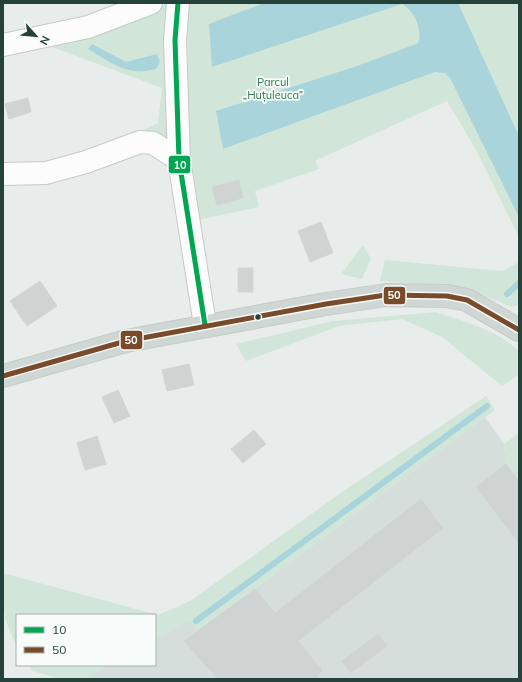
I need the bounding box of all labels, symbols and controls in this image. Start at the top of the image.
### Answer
north arrow [16,16,56,56]
text: N [37,34,53,47]
park label: Parcul „Huțuleuca” [243,75,303,103]
line badge: 10 [168,155,191,174]
text: 10 [173,158,187,172]
line badge: 50 [383,286,406,305]
text: 50 [387,288,401,302]
unlabelled marker [253,312,263,322]
line badge: 50 [120,330,143,350]
text: 50 [124,333,138,347]
legend [16,614,156,666]
text: 10 [52,622,66,637]
text: 50 [52,642,66,657]

